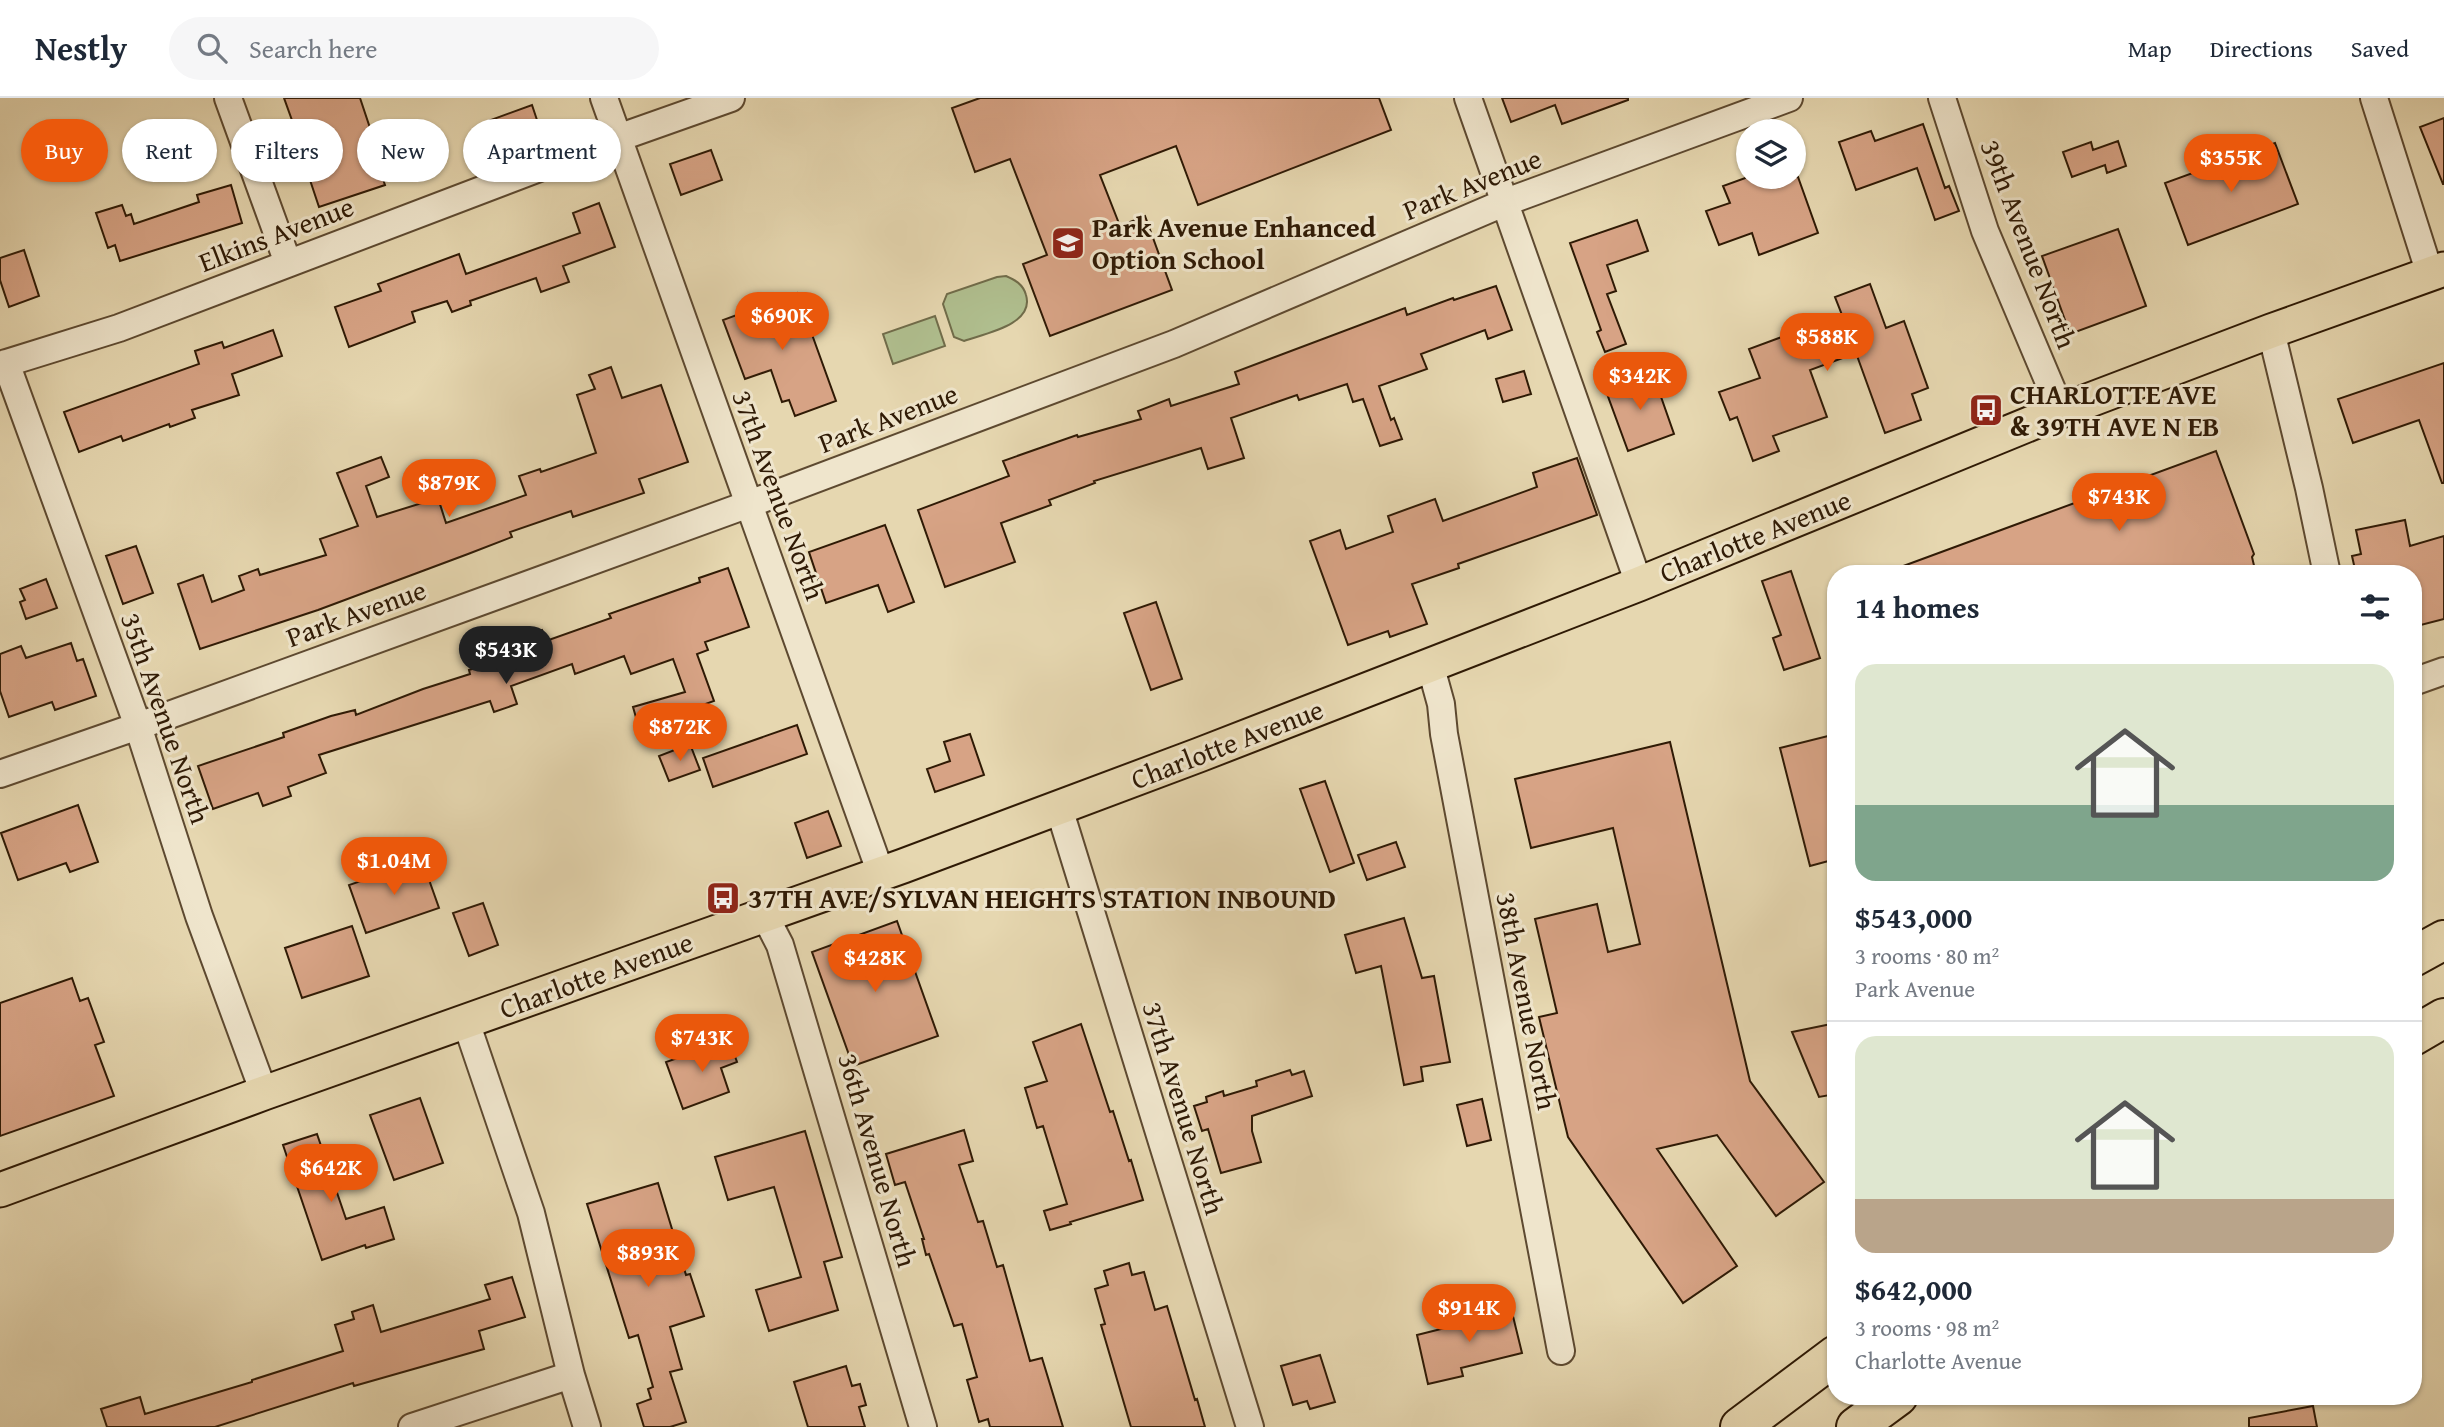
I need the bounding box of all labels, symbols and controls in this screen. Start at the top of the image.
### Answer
search box [169,17,659,80]
text: Nestly [35,24,127,72]
icon: search [193,29,231,67]
text: Search here [249,29,377,68]
text: Map [2128,31,2172,66]
text: Directions [2210,31,2313,66]
text: Saved [2351,31,2409,66]
chip: Buy [21,119,108,182]
chip: Rent [122,119,217,182]
chip: Filters [231,119,343,182]
chip: New [357,119,449,182]
chip: Apartment [463,119,621,182]
map controls [1736,119,1806,189]
button: layers [1736,119,1806,189]
street label: 39th Avenue North [1971,133,2088,354]
pin: $355K [2182,134,2280,194]
street label: Park Avenue [1396,137,1547,230]
text: $355K [2200,140,2262,173]
street label: Elkins Avenue [192,185,359,282]
place label: Park Avenue Enhanced Option School [1092,206,1377,279]
school or university icon: Park Avenue Enhanced Option School [1049,224,1087,262]
pin: $690K [733,292,831,352]
text: $690K [751,298,813,331]
pin: $588K [1778,314,1876,373]
text: $588K [1796,319,1858,352]
pin: $342K [1591,352,1689,412]
text: $342K [1609,358,1671,391]
street label: Park Avenue [812,372,963,463]
place label: CHARLOTTE AVE & 39TH AVE N EB [2010,373,2220,446]
street label: 37th Avenue North [722,384,837,606]
bus stop icon: CHARLOTTE AVE & 39TH AVE N EB [1967,391,2005,429]
pin: $879K [400,460,498,519]
text: $879K [418,465,480,498]
pin: $743K [2070,474,2168,533]
street label: Charlotte Avenue [1653,479,1857,593]
text: $743K [2088,479,2150,512]
street label: Park Avenue [280,568,432,657]
text: 14 homes [1855,585,1980,629]
icon: filters [2356,588,2394,626]
street label: 35th Avenue North [111,607,222,829]
pin: $543K [457,626,555,686]
text: $543K [475,632,537,665]
street label: Charlotte Avenue [1125,688,1329,799]
pin: $872K [631,704,729,763]
text: $872K [649,709,711,742]
icon: home [2062,710,2188,836]
pin: $1.04M [337,838,451,897]
text: $1.04M [357,843,431,876]
place label: 37TH AVE/SYLVAN HEIGHTS STATION INBOUND [748,877,1336,918]
bus stop icon: 37TH AVE/SYLVAN HEIGHTS STATION INBOUND [704,879,742,917]
street label: 38th Avenue North [1486,889,1569,1113]
text: $543,000 [1855,895,1972,939]
street label: Charlotte Avenue [493,921,698,1029]
pin: $428K [826,934,924,994]
text: 3 rooms · 80 m² [1855,939,1999,972]
text: $428K [844,940,906,973]
text: Park Avenue [1855,972,1975,1005]
street label: 37th Avenue North [1133,996,1236,1220]
pin: $743K [653,1014,751,1074]
text: $743K [671,1020,733,1053]
street label: 36th Avenue North [828,1048,929,1272]
icon: home [2062,1082,2188,1208]
pin: $642K [282,1144,380,1204]
text: $642K [300,1150,362,1183]
pin: $893K [599,1230,697,1289]
text: $893K [617,1235,679,1268]
text: $642,000 [1855,1267,1972,1311]
pin: $914K [1420,1284,1518,1344]
text: $914K [1438,1290,1500,1323]
text: 3 rooms · 98 m² [1855,1311,1999,1344]
text: Charlotte Avenue [1855,1344,2022,1377]

